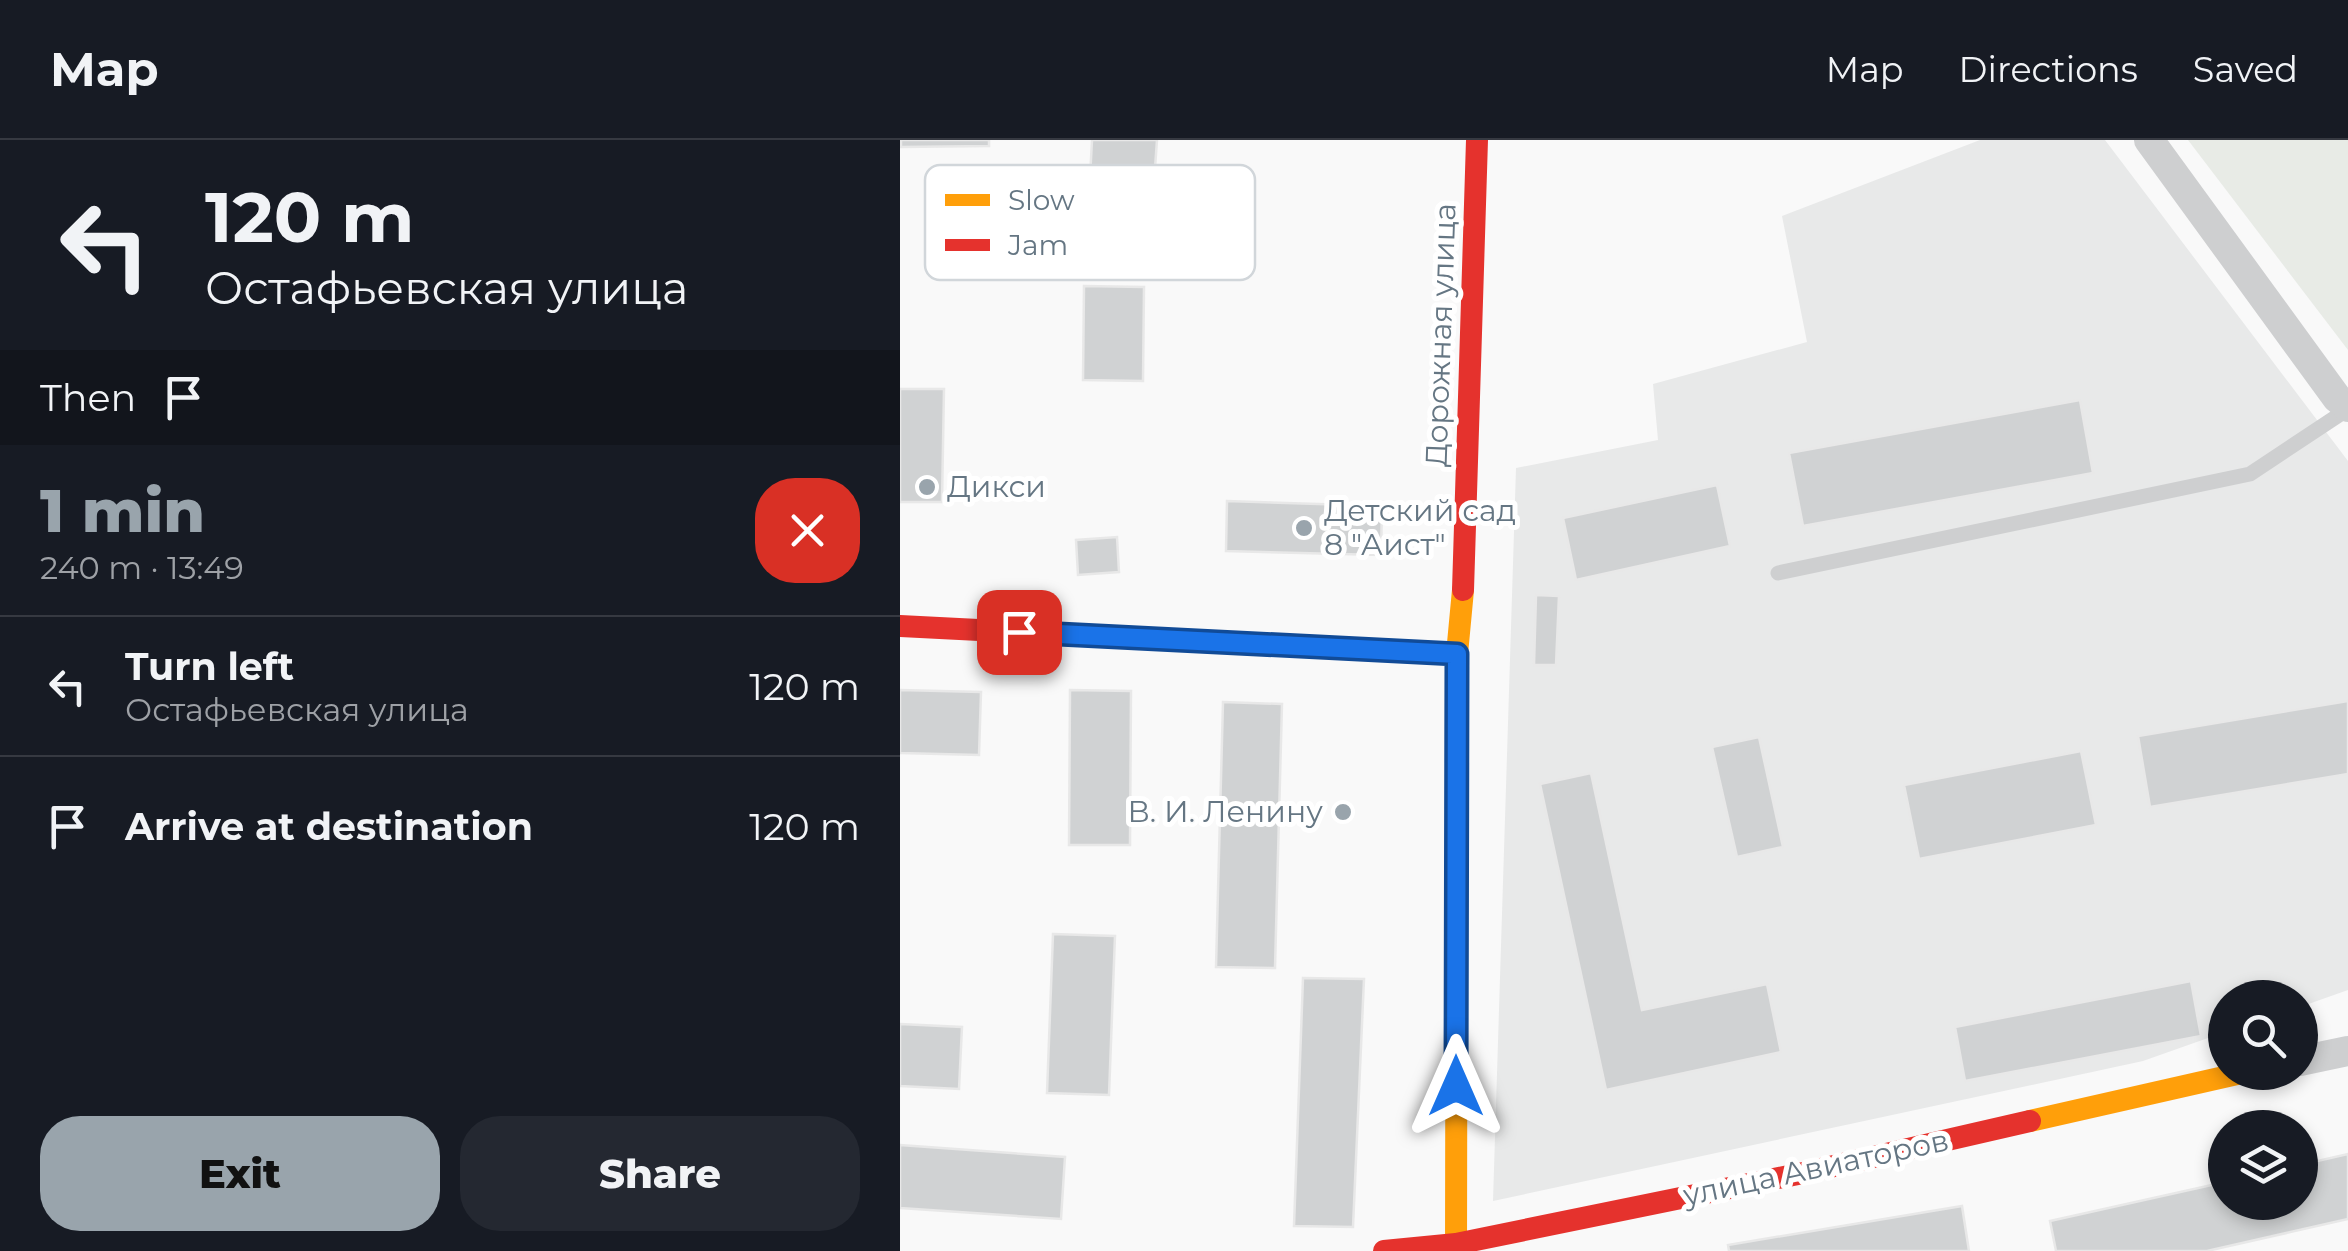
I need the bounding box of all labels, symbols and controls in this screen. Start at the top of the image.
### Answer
text: Map [50,40,159,98]
text: Map [1826,48,1904,91]
text: Directions [1959,48,2138,91]
text: Saved [2193,48,2298,91]
legend [925,165,1255,280]
text: 120 m [205,174,415,260]
icon: left [40,180,170,310]
text: Slow [1008,183,1075,217]
street label: Дорожная улица [1417,203,1464,467]
text: Jam [1007,228,1068,262]
text: Остафьевская улица [205,260,688,315]
icon: arrive [156,370,211,425]
text: Then [40,374,136,421]
place label: Дикси [947,468,1046,505]
text: 1 min [40,474,205,547]
marker: Дикси [916,476,938,498]
button: close [755,478,860,583]
place label: Детский сад 8 "Аист" [1324,492,1516,563]
marker: Детский сад 8 "Аист" [1293,517,1315,539]
text: 240 m · 13:49 [40,548,244,587]
pin [977,590,1062,675]
icon: arrive [992,605,1047,660]
text: Turn left [125,643,294,690]
icon: left [40,659,95,714]
text: 120 m [749,663,860,710]
text: Остафьевская улица [125,690,469,729]
place label: В. И. Ленину [1127,793,1323,830]
icon: arrive [40,799,95,854]
marker: В. И. Ленину [1332,801,1354,823]
text: Arrive at destination [125,803,533,850]
text: 120 m [749,803,860,850]
map controls [2208,980,2318,1220]
button: search [2208,980,2318,1090]
position arrow [1404,1034,1508,1138]
button: layers [2208,1110,2318,1220]
button: Exit [40,1116,440,1231]
button: Share [460,1116,860,1231]
street label: улица Авиаторов [1679,1121,1952,1214]

